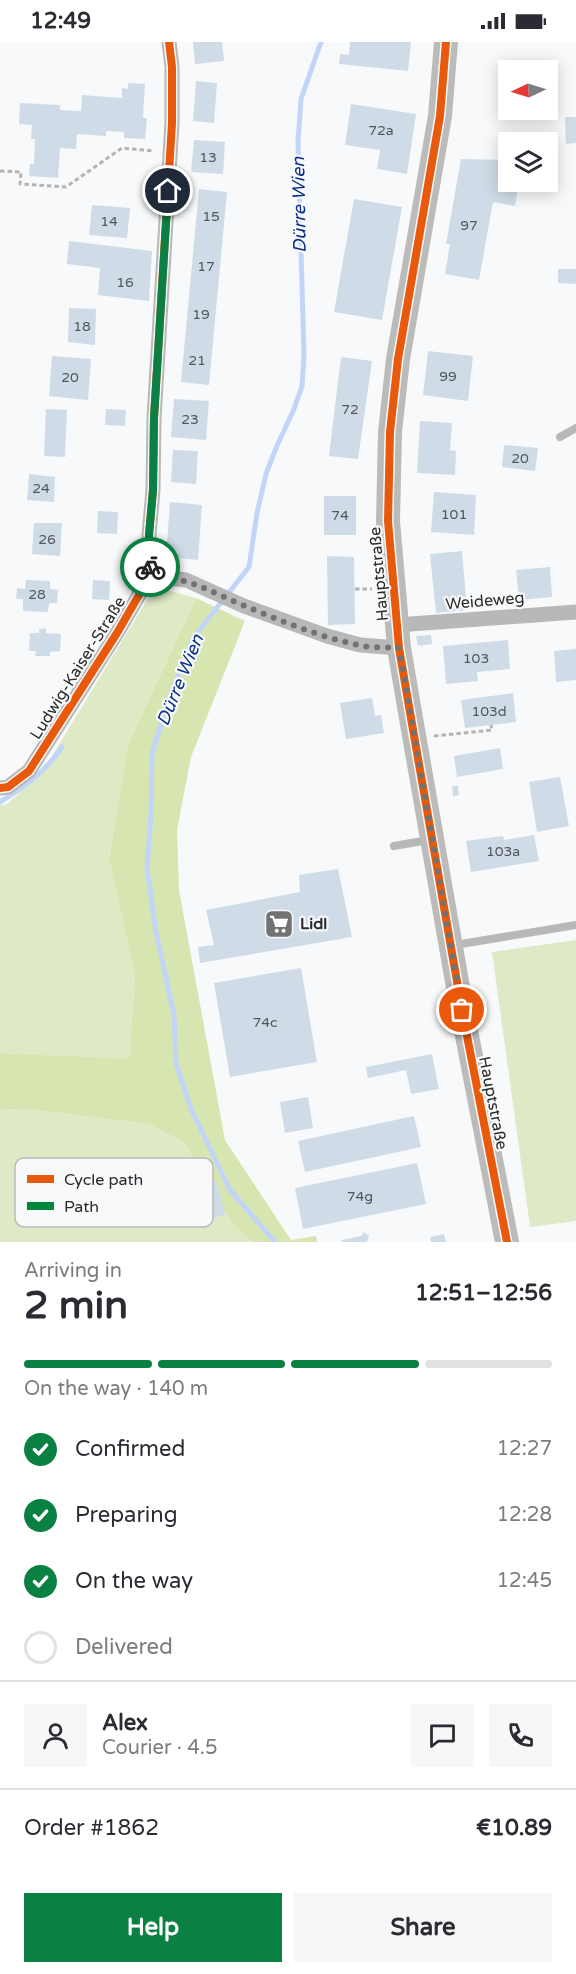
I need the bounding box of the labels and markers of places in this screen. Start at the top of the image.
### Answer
pin [142,165,193,216]
supermarket icon: Lidl [263,908,295,940]
place label: Lidl [300,914,327,934]
pin [436,984,487,1035]

